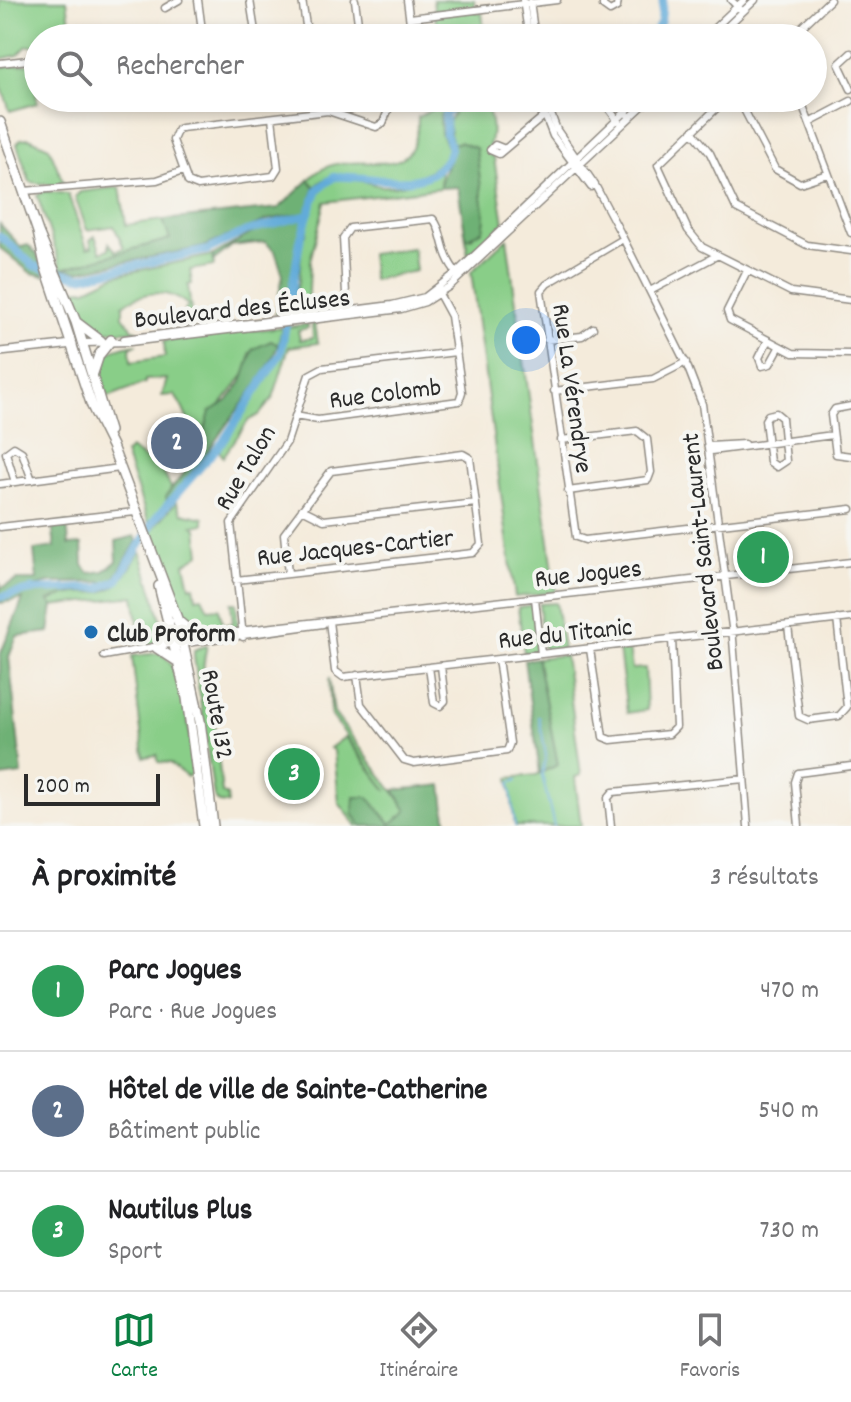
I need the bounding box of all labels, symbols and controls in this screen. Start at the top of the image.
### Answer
search box [24,24,827,112]
icon: search [52,46,96,90]
text: Rechercher [116,47,244,90]
street label: Boulevard des Écluses [132,281,352,340]
street label: Rue La Vérendrye [540,301,601,476]
your location [506,320,546,360]
street label: Rue Colomb [327,370,444,421]
pin: 2 [151,413,203,473]
street label: Rue Talon [207,419,287,518]
street label: Boulevard Saint-Laurent [674,430,735,673]
street label: Rue Jacques-Cartier [255,521,456,578]
pin: 1 [737,527,789,587]
street label: Rue Jogues [533,551,644,599]
street label: Rue du Titanic [496,610,634,661]
place label: Club Proform [107,617,236,654]
marker: Club Proform [82,623,100,641]
street label: Route 132 [189,667,242,763]
pin: 3 [268,744,320,804]
scale bar [24,770,160,806]
text: 200 m [36,772,90,803]
text: À proximité [32,854,176,903]
text: 3 résultats [710,860,819,897]
text: Parc Jogues [108,951,242,994]
text: 1 [55,973,61,1010]
text: 470 m [760,973,819,1010]
text: Parc · Rue Jogues [108,994,277,1031]
text: Hôtel de ville de Sainte-Catherine [108,1071,487,1114]
text: 2 [52,1093,64,1130]
text: 540 m [758,1093,819,1130]
text: Bâtiment public [108,1114,260,1151]
text: Nautilus Plus [108,1191,252,1234]
text: 3 [52,1213,64,1250]
text: 730 m [760,1213,819,1250]
text: Sport [108,1234,162,1271]
tab: Carte [111,1308,158,1387]
tab: Itinéraire [379,1308,458,1387]
tab: Favoris [680,1308,740,1387]

